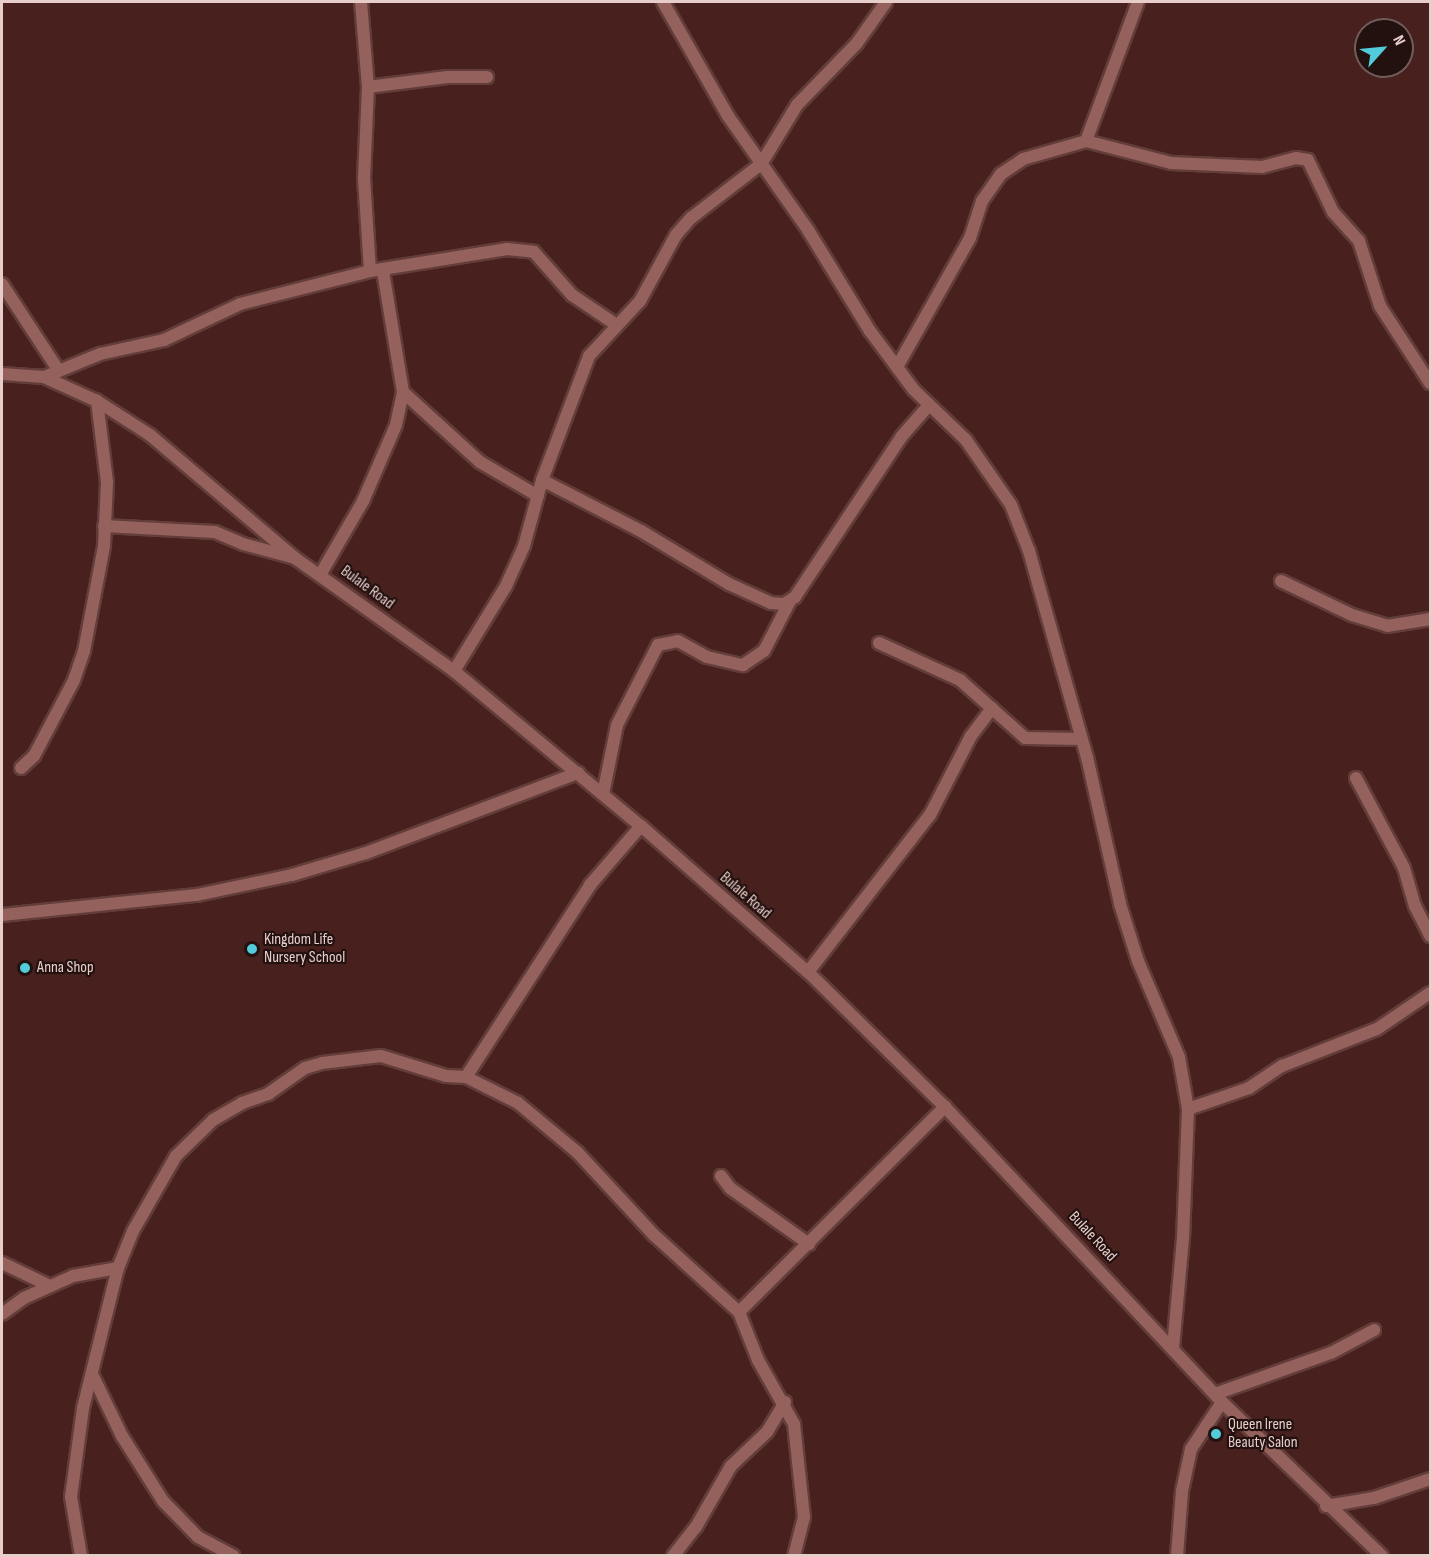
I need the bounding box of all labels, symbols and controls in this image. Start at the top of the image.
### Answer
north arrow [1354,18,1414,78]
text: N [1388,32,1409,49]
street label: Bulale Road [336,562,398,614]
street label: Bulale Road [715,869,775,923]
place label: Kingdom Life Nursery School [264,930,345,968]
marker: Kingdom Life Nursery School [245,942,259,956]
place label: Anna Shop [37,958,94,978]
marker: Anna Shop [18,961,32,975]
street label: Bulale Road [1064,1208,1120,1266]
place label: Queen Irene Beauty Salon [1228,1415,1298,1453]
marker: Queen Irene Beauty Salon [1209,1427,1223,1441]

